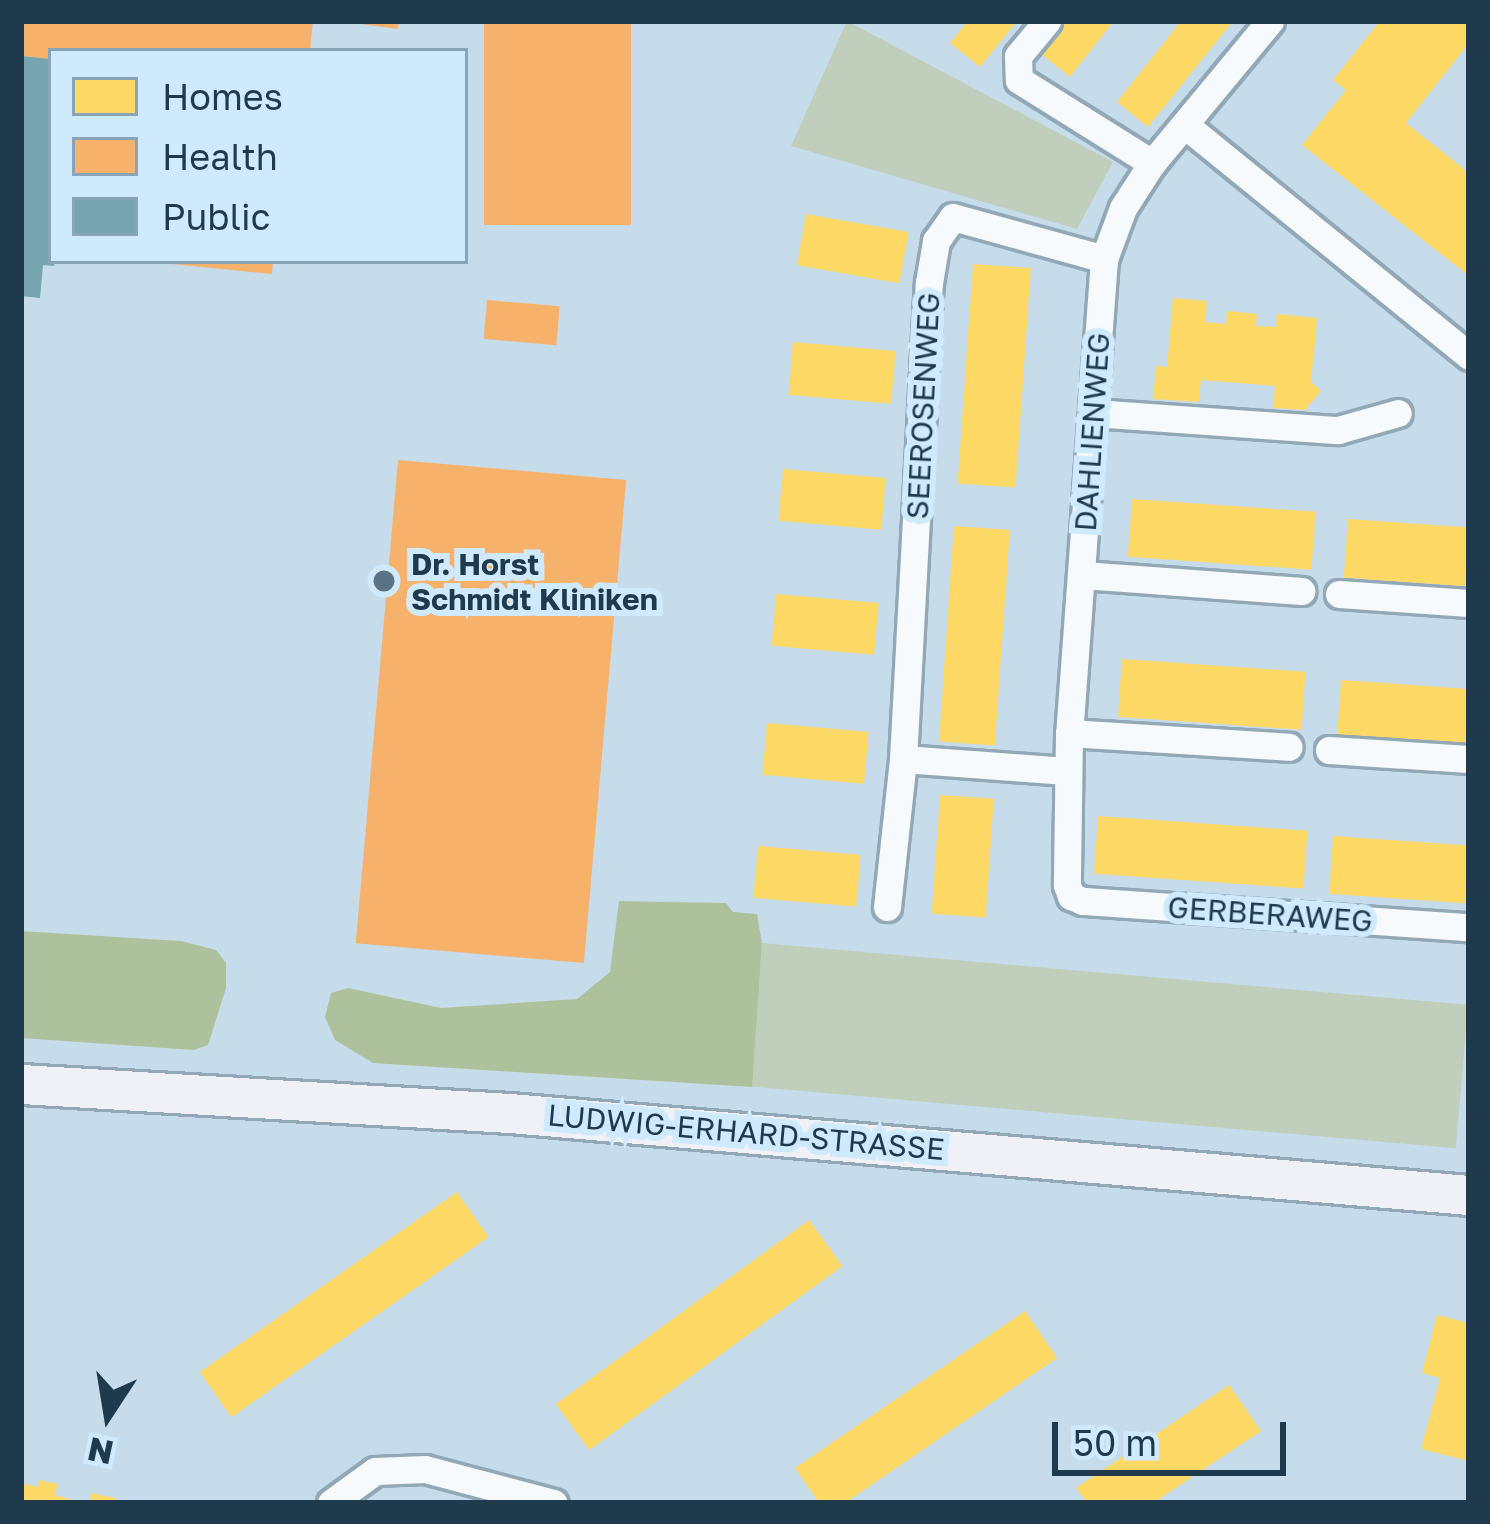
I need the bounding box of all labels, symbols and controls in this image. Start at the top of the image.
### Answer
legend [48,48,468,264]
text: Homes [162,75,283,118]
text: Health [162,135,278,178]
text: Public [162,195,270,238]
street label: SEEROSENWEG [899,292,947,520]
street label: DAHLIENWEG [1067,331,1117,533]
place label: Dr. Horst Schmidt Kliniken [411,546,658,616]
marker: Dr. Horst Schmidt Kliniken [368,565,400,597]
street label: GERBERAWEG [1166,889,1374,939]
street label: LUDWIG-ERHARD-STRASSE [546,1097,946,1167]
north arrow [48,1356,168,1476]
scale bar [1058,1398,1292,1472]
text: 50 m [1073,1421,1157,1464]
text: N [84,1430,117,1473]

